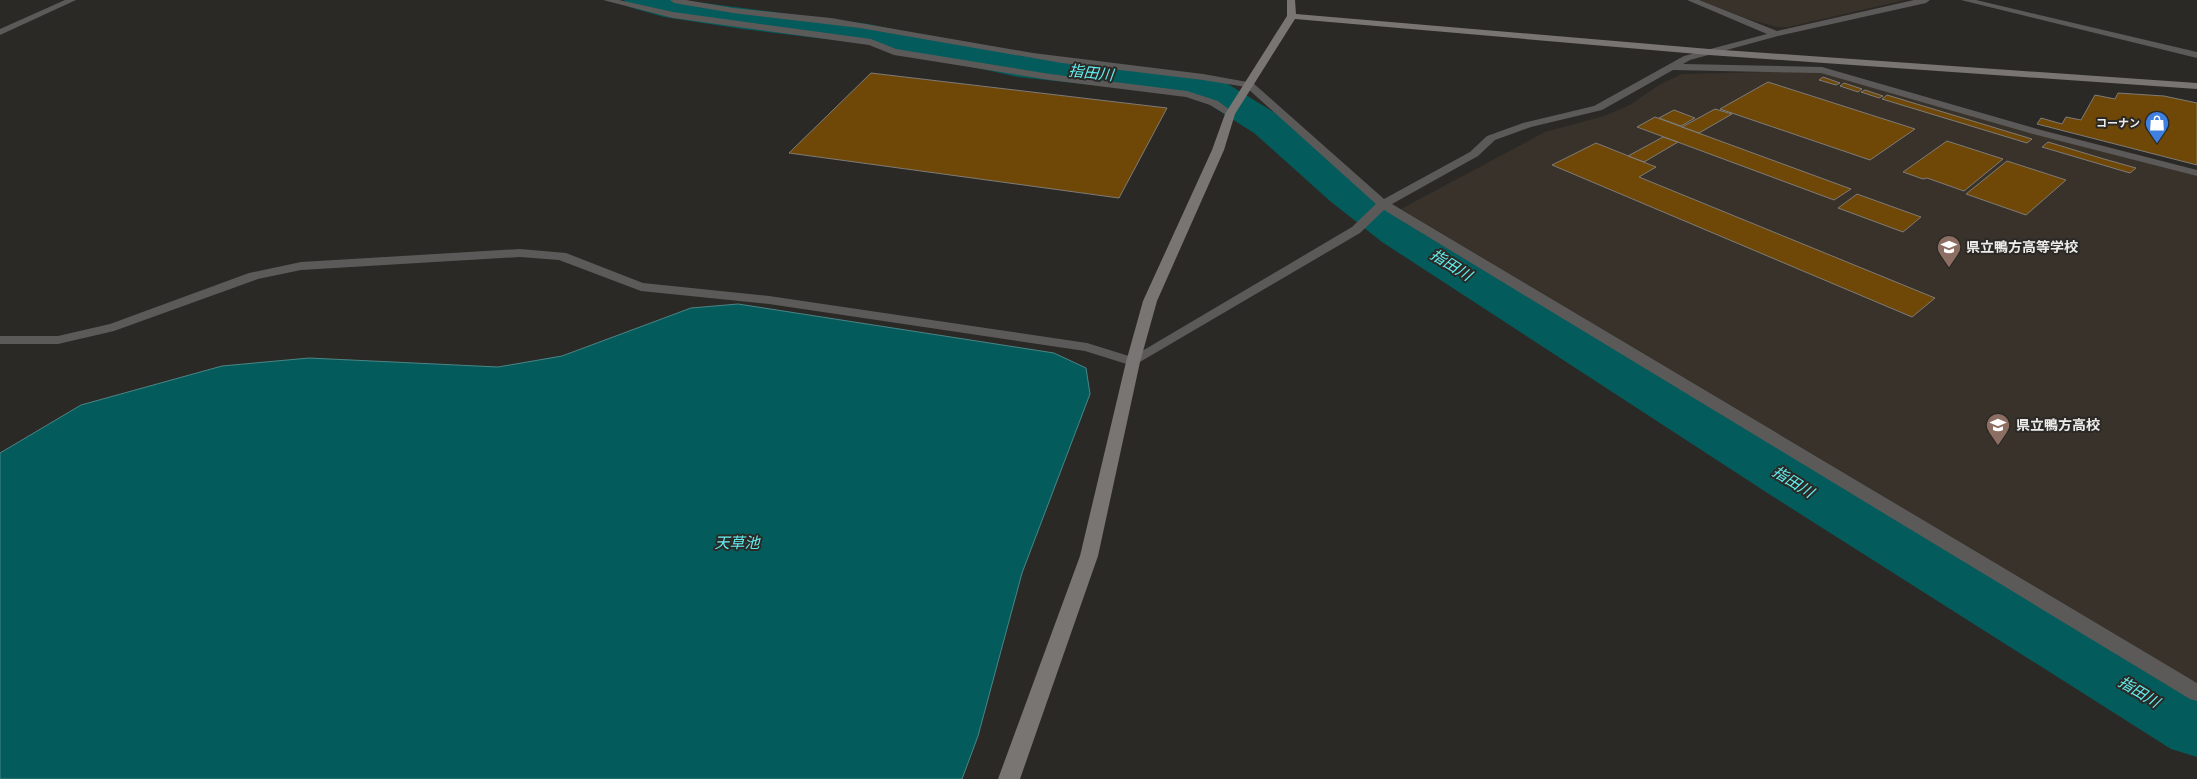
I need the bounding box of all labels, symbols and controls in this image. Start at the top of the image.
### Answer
water label: 指田川 [1068,62,1116,84]
shop icon: コーナン [2144,110,2170,144]
place label: コーナン [2096,117,2140,129]
school or university icon: 県立鴨方高等学校 [1936,234,1962,268]
place label: 県立鴨方高等学校 [1966,239,2078,255]
water label: 指田川 [1428,245,1477,285]
school or university icon: 県立鴨方高校 [1985,412,2011,446]
place label: 県立鴨方高校 [2016,417,2100,433]
water label: 指田川 [1770,462,1819,502]
water label: 天草池 [714,534,761,551]
water label: 指田川 [2116,673,2165,711]

